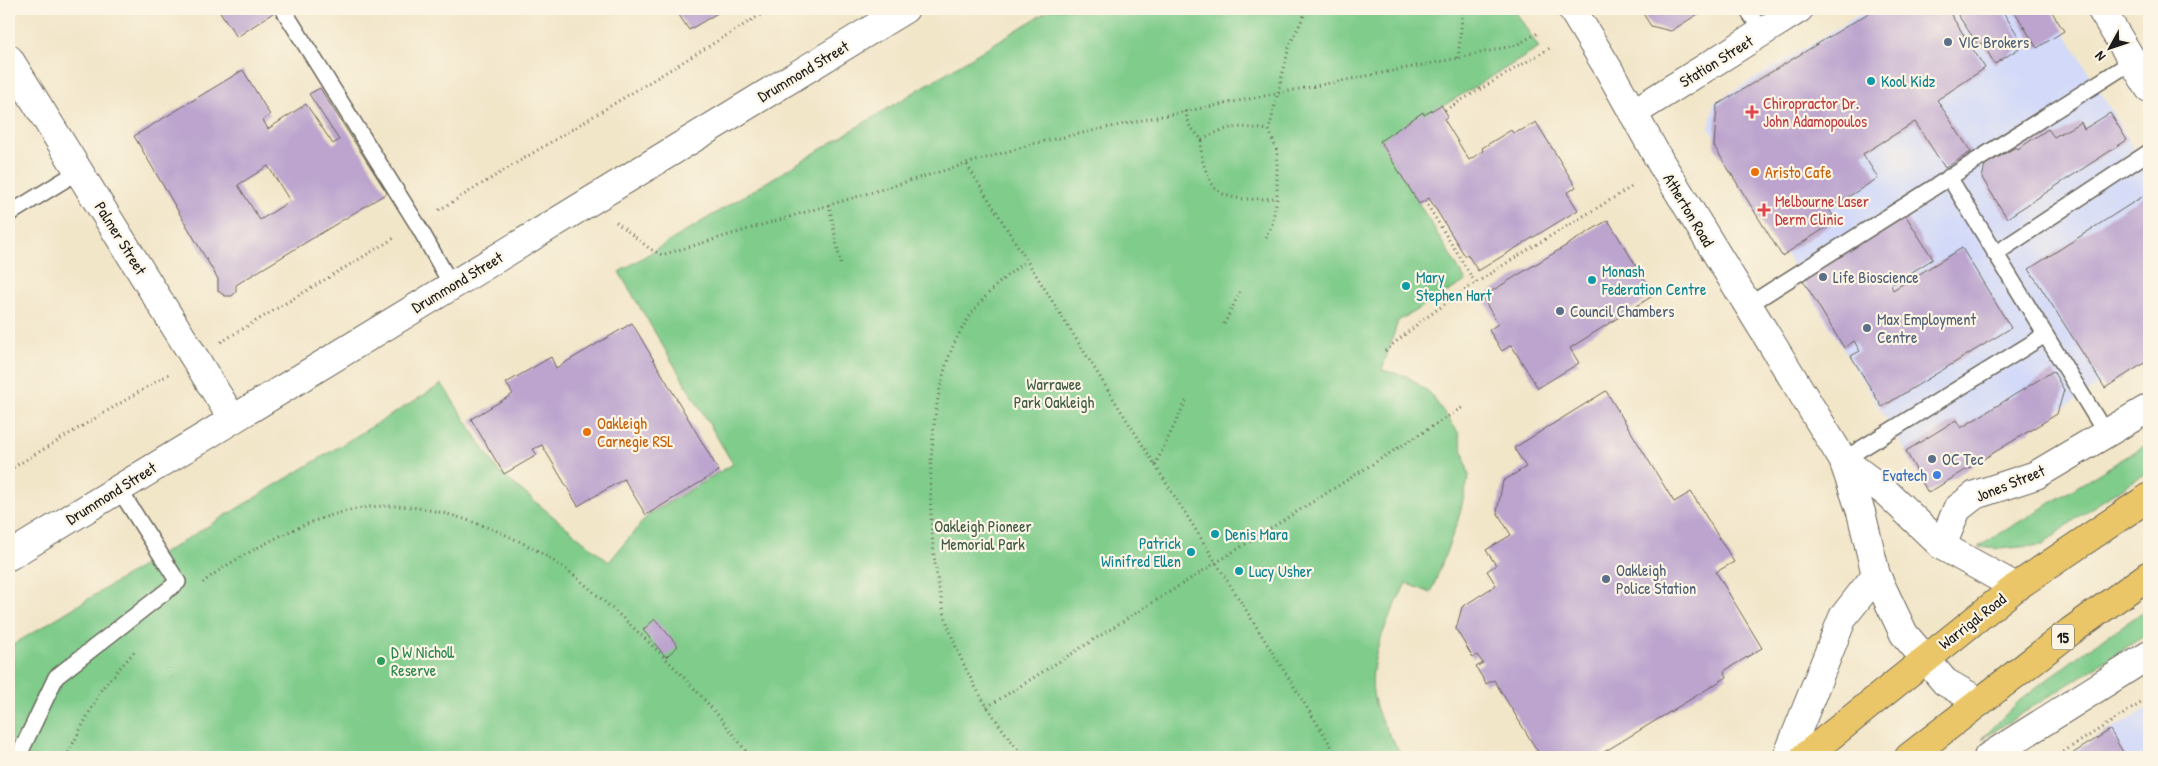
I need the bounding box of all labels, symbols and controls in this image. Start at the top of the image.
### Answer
north arrow [2086,22,2136,72]
street label: Station Street [1675,29,1757,92]
place label: VIC Brokers [1958,31,2029,53]
street label: Drummond Street [753,35,853,107]
marker: VIC Brokers [1942,36,1954,48]
text: N [2090,47,2109,66]
place label: Kool Kidz [1881,70,1935,92]
marker: Kool Kidz [1865,75,1877,87]
place label: Chiropractor Dr. John Adamopoulos [1763,92,1867,132]
marker: Chiropractor Dr. John Adamopoulos [1745,105,1759,119]
place label: Aristo Cafe [1765,161,1832,183]
marker: Aristo Cafe [1749,166,1761,178]
street label: Atherton Road [1659,169,1719,251]
place label: Melbourne Laser Derm Clinic [1775,190,1869,230]
street label: Palmer Street [90,197,152,279]
marker: Melbourne Laser Derm Clinic [1757,203,1771,217]
street label: Drummond Street [407,246,507,318]
place label: Monash Federation Centre [1601,260,1707,300]
place label: Mary Stephen Hart [1416,266,1492,306]
place label: Life Bioscience [1833,266,1919,288]
marker: Life Bioscience [1817,271,1829,283]
marker: Monash Federation Centre [1586,274,1598,286]
marker: Mary Stephen Hart [1400,280,1412,292]
place label: Council Chambers [1570,300,1675,322]
marker: Council Chambers [1554,305,1566,317]
place label: Max Employment Centre [1877,308,1976,348]
marker: Max Employment Centre [1861,322,1873,334]
park label: Warrawee Park Oakleigh [1014,373,1094,413]
place label: Oakleigh Carnegie RSL [597,412,673,452]
marker: Oakleigh Carnegie RSL [581,426,593,438]
place label: OC Tec [1942,448,1984,470]
marker: OC Tec [1926,453,1938,465]
street label: Drummond Street [62,456,161,530]
street label: Jones Street [1972,459,2048,507]
place label: Evatech [1882,464,1927,486]
marker: Evatech [1931,469,1943,481]
park label: Oakleigh Pioneer Memorial Park [934,515,1032,555]
place label: Denis Mara [1225,523,1288,545]
marker: Denis Mara [1209,528,1221,540]
place label: Patrick Winifred Ellen [1101,532,1181,572]
marker: Patrick Winifred Ellen [1185,546,1197,558]
place label: Oakleigh Police Station [1616,559,1696,599]
place label: Lucy Usher [1249,560,1312,582]
marker: Lucy Usher [1233,565,1245,577]
marker: Oakleigh Police Station [1600,573,1612,585]
street label: Warrigal Road [1934,588,2010,654]
road number: 15 [2052,624,2074,650]
place label: D W Nicholl Reserve [391,641,454,681]
marker: D W Nicholl Reserve [375,655,387,667]

